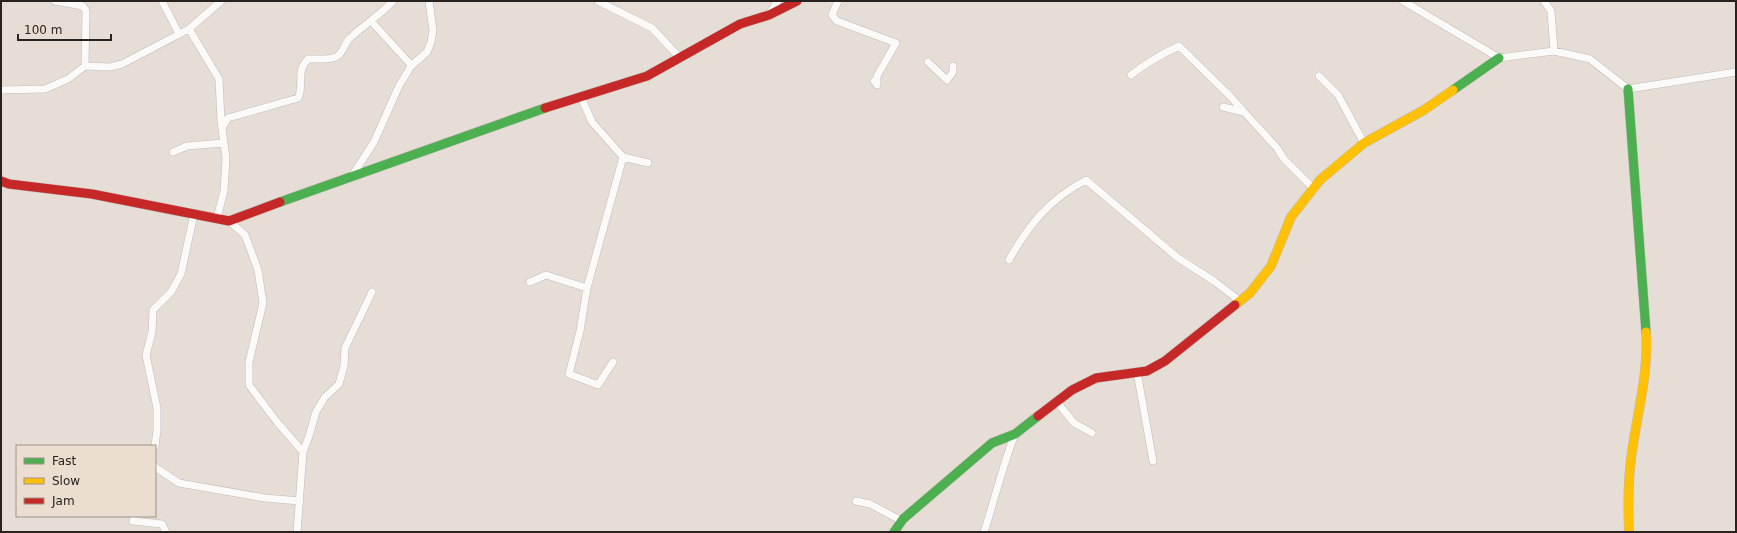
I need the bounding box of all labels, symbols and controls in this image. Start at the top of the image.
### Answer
scale bar [18,16,111,42]
text: 100 m [24,23,62,37]
legend [16,445,156,517]
text: Fast [52,454,76,468]
text: Slow [52,474,80,488]
text: Jam [51,494,75,508]

